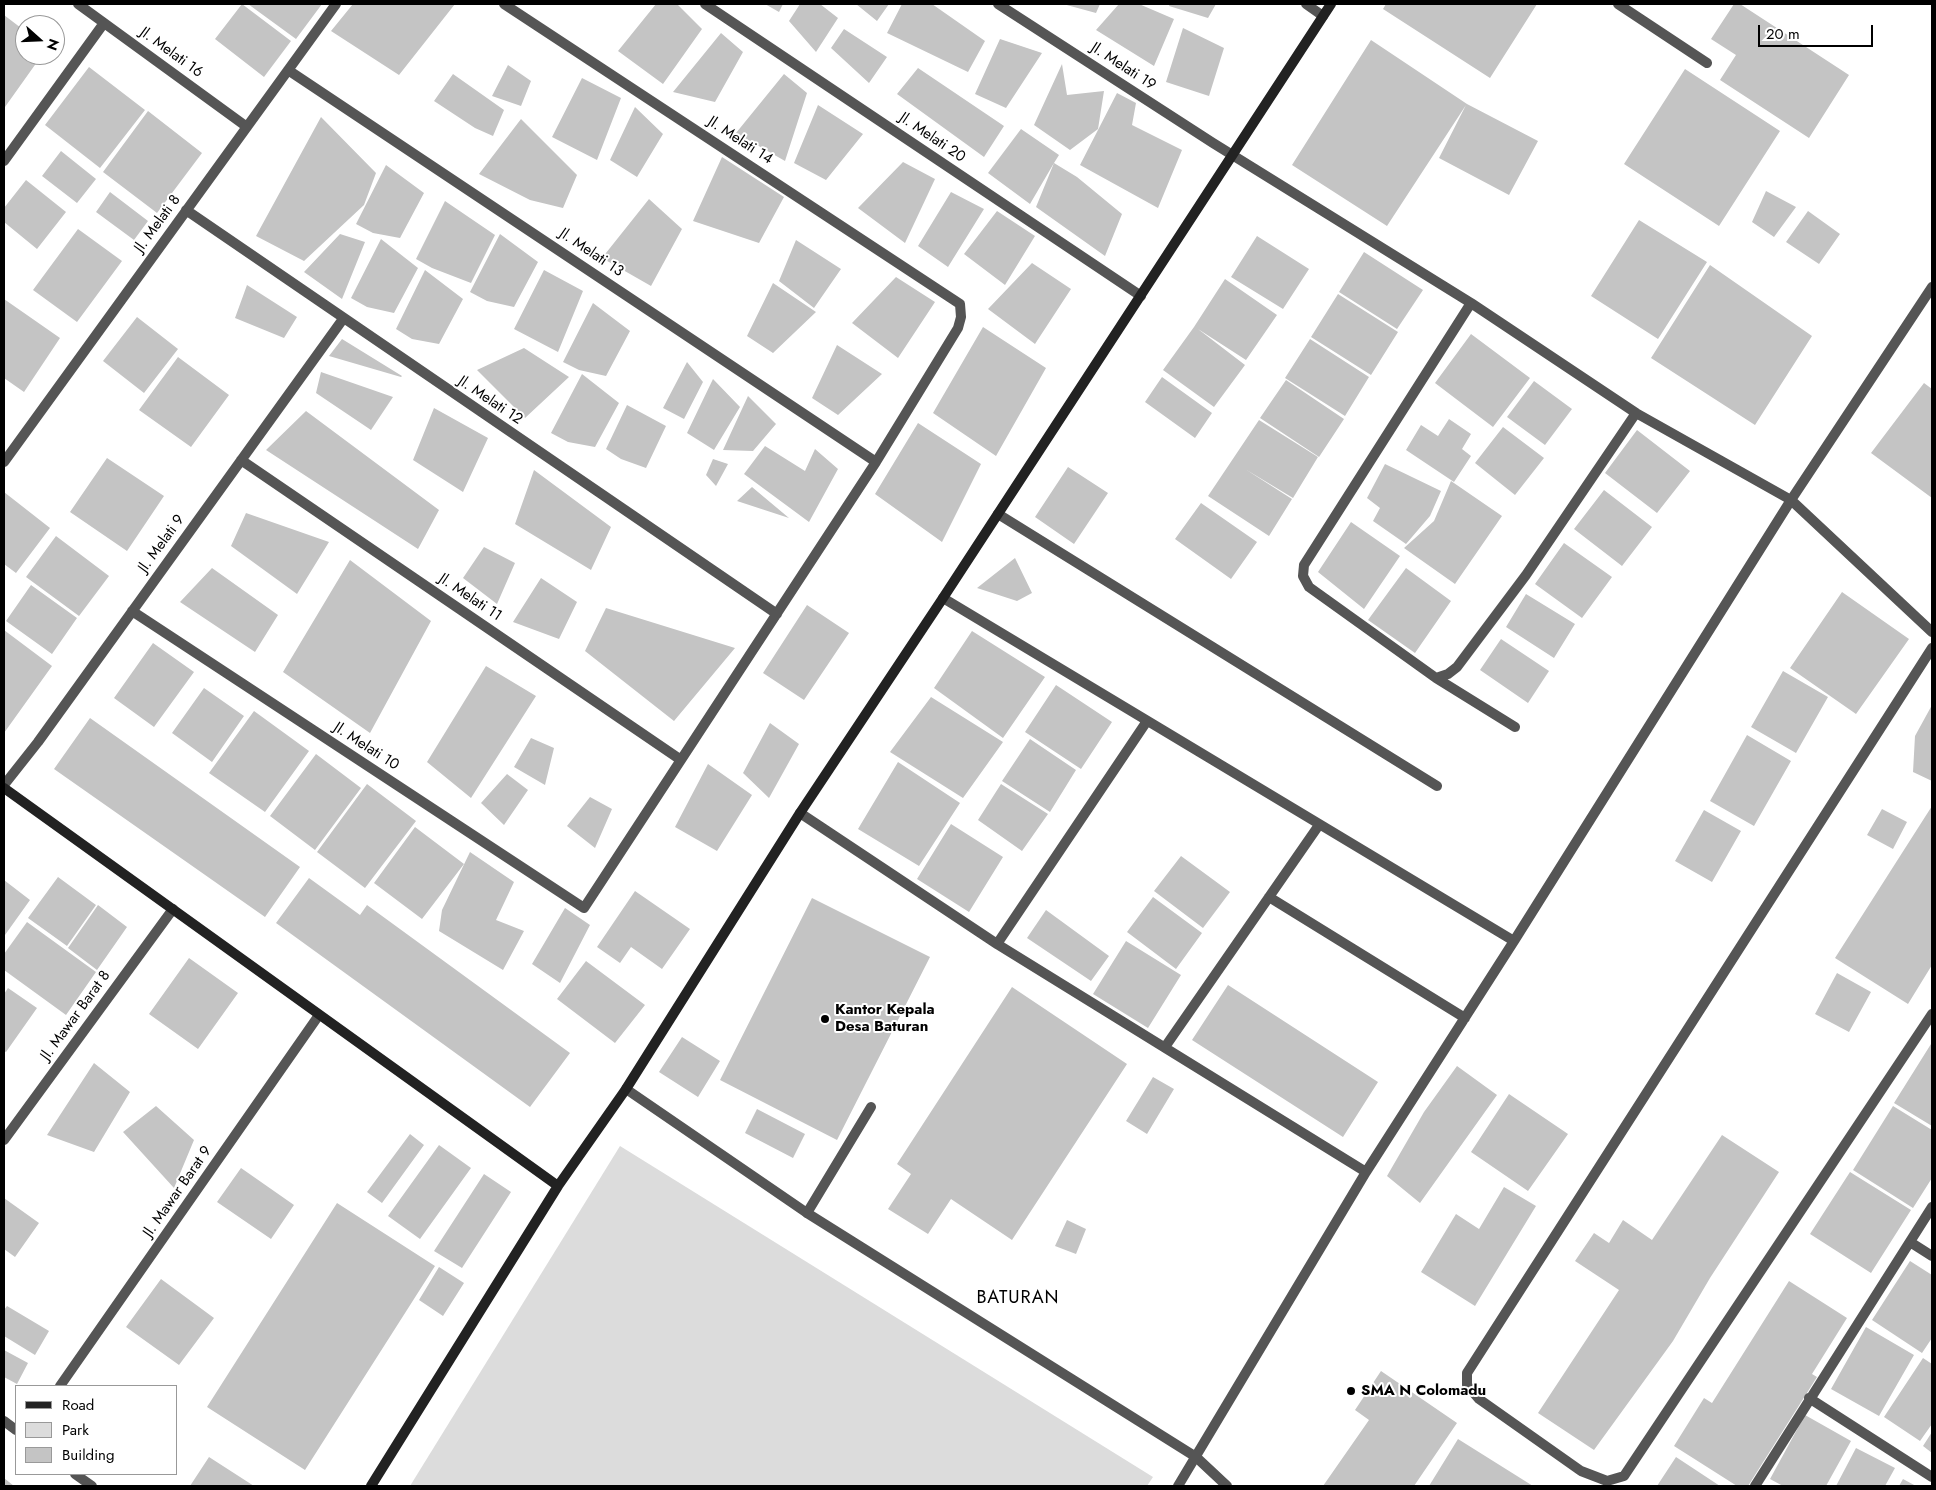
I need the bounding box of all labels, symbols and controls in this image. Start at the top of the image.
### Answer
north arrow [15,15,65,65]
scale bar [1761,15,1876,47]
text: 20 m [1766,23,1800,45]
street label: Jl. Melati 16 [136,24,206,82]
text: N [42,36,64,53]
street label: Jl. Melati 19 [1087,39,1159,95]
street label: Jl. Melati 20 [895,109,969,167]
street label: Jl. Melati 14 [704,113,776,169]
street label: Jl. Melati 8 [131,192,185,256]
street label: Jl. Melati 13 [555,225,627,281]
street label: Jl. Melati 12 [454,373,526,429]
street label: Jl. Melati 9 [135,512,189,576]
street label: Jl. Melati 11 [435,570,505,626]
street label: Jl. Melati 10 [330,719,402,775]
street label: Jl. Mawar Barat 8 [37,968,115,1064]
place label: Kantor Kepala Desa Baturan [835,1001,935,1036]
marker: Kantor Kepala Desa Baturan [819,1013,831,1025]
street label: Jl. Mawar Barat 9 [140,1143,216,1241]
district label: BATURAN [976,1288,1060,1310]
place label: SMA N Colomadu [1361,1382,1486,1400]
legend [15,1385,178,1475]
marker: SMA N Colomadu [1345,1385,1357,1397]
text: Road [62,1394,94,1416]
text: Park [62,1419,89,1441]
text: Building [62,1444,114,1466]

